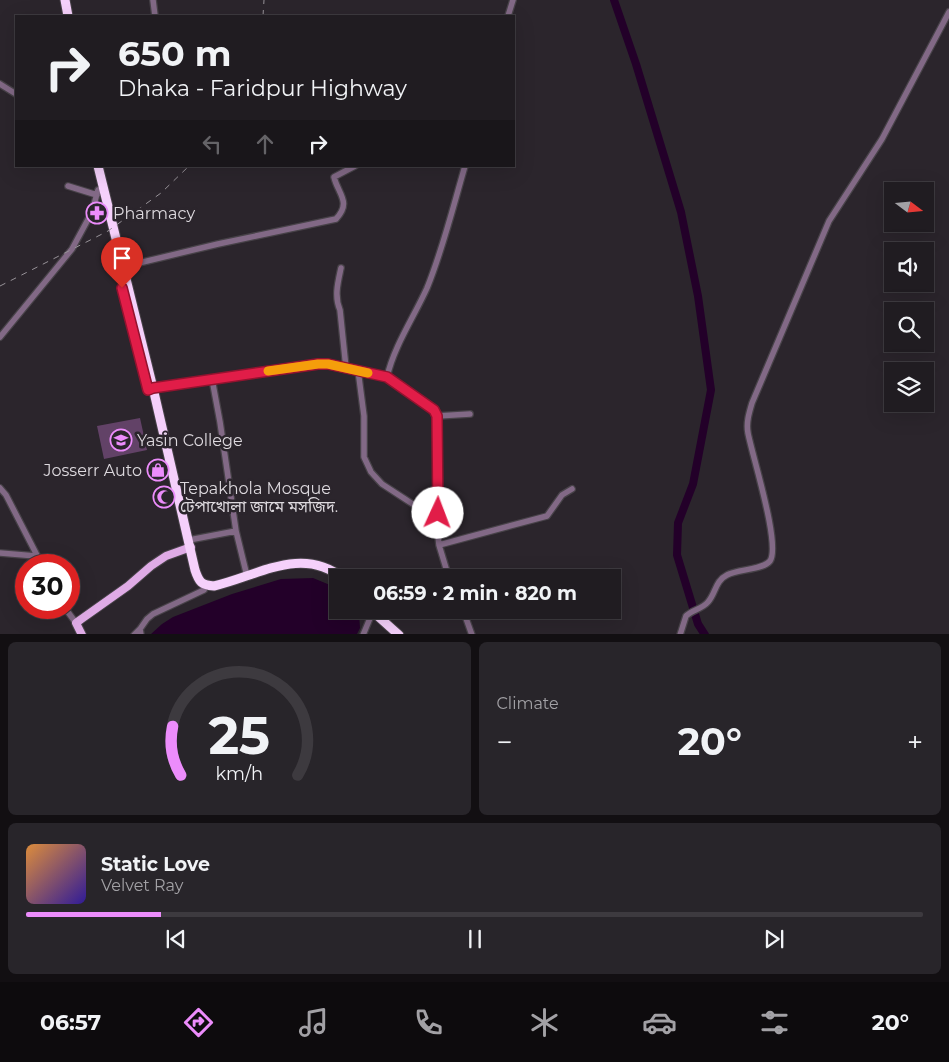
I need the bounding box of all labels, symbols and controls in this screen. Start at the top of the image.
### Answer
text: 650 m [118,32,232,75]
icon: right [35,35,100,100]
text: Dhaka - Faridpur Highway [118,75,407,102]
icon: left [198,130,226,158]
icon: ahead [251,130,279,158]
icon: right [304,130,332,158]
north arrow [884,182,934,232]
map controls [884,182,934,412]
pharmacy icon: Pharmacy [85,201,109,225]
place label: Pharmacy [113,204,195,223]
pin [101,237,143,288]
button: sound [884,242,934,292]
icon: arrive [108,244,136,272]
button: search [884,302,934,352]
button: layers [884,362,934,412]
school or university icon: Yasin College [109,428,133,452]
place label: Yasin College [137,431,243,450]
shop icon: Josserr Auto [146,458,170,482]
place label: Josserr Auto [42,461,142,480]
place label: Tepakhola Mosque টেপাখোলা জামে মসজিদ. [180,479,338,516]
mosque icon: Tepakhola Mosque টেপাখোলা জামে মসজিদ. [152,485,176,509]
position arrow [411,486,463,538]
speed limit sign: 30 [15,554,80,619]
text: 06:59 · 2 min · 820 m [373,582,577,605]
text: Climate [497,694,559,713]
text: 25 [208,704,270,767]
text: 20° [678,718,742,765]
text: − [497,725,513,759]
text: + [907,725,923,759]
text: km/h [215,763,263,784]
text: Static Love [101,853,210,876]
text: Velvet Ray [101,876,183,895]
icon: previous [162,925,190,953]
icon: pause [461,925,489,953]
icon: next [760,925,788,953]
icon: directions [181,1005,216,1040]
icon: music [296,1005,331,1040]
icon: phone [411,1005,446,1040]
icon: climate [527,1005,562,1040]
icon: car [642,1005,677,1040]
icon: filters [757,1005,792,1040]
text: 06:57 [40,1009,101,1036]
text: 20° [872,1009,909,1036]

